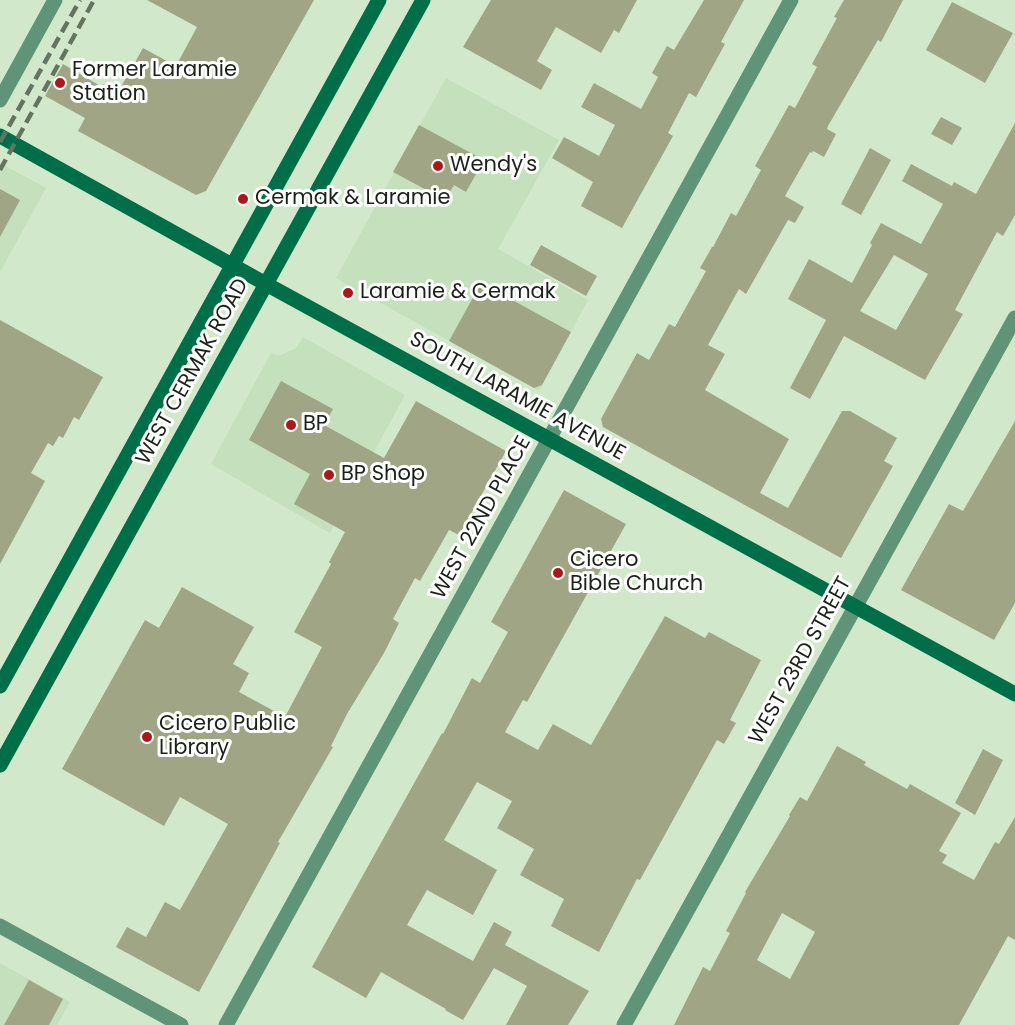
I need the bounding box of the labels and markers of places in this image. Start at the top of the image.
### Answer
place label: Former Laramie Station [72,58,237,108]
marker: Former Laramie Station [53,76,67,90]
place label: Wendy's [450,153,537,179]
marker: Wendy's [431,159,445,173]
place label: Cermak & Laramie [255,186,451,212]
marker: Cermak & Laramie [236,192,250,206]
place label: Laramie & Cermak [360,280,556,306]
marker: Laramie & Cermak [341,286,355,300]
place label: BP [303,412,328,438]
marker: BP [284,418,298,432]
place label: BP Shop [341,462,425,488]
marker: BP Shop [322,468,336,482]
place label: Cicero Bible Church [570,548,703,598]
marker: Cicero Bible Church [551,566,565,580]
place label: Cicero Public Library [159,712,296,762]
marker: Cicero Public Library [140,730,154,744]

